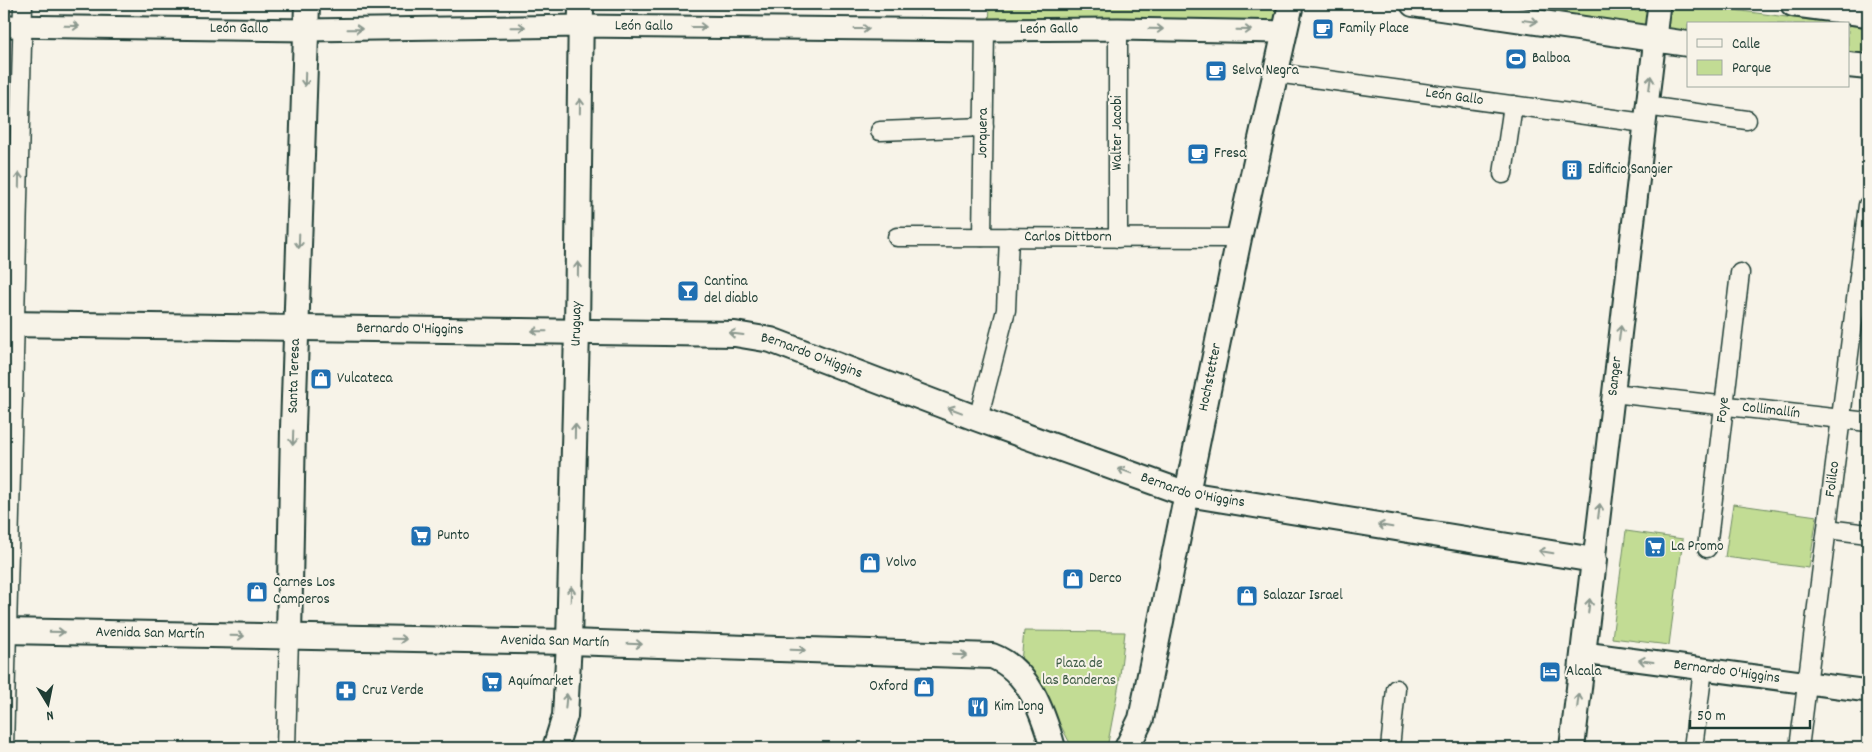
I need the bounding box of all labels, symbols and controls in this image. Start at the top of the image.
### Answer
street label: León Gallo [615,15,674,38]
one-way arrow [1522,16,1538,26]
cafe icon: Family Place [1311,17,1335,41]
street label: León Gallo [210,18,269,40]
street label: León Gallo [1020,18,1078,41]
place label: Family Place [1339,18,1409,40]
one-way arrow [63,21,79,31]
one-way arrow [510,22,526,32]
one-way arrow [690,22,707,32]
legend [1687,22,1850,88]
one-way arrow [347,24,363,34]
one-way arrow [853,24,869,34]
one-way arrow [1148,24,1164,34]
one-way arrow [1236,26,1252,35]
text: Calle [1732,34,1761,56]
sports icon: Balboa [1504,47,1528,71]
place label: Balboa [1532,48,1571,70]
text: Parque [1732,58,1772,80]
cafe icon: Selva Negra [1204,59,1228,83]
place label: Selva Negra [1232,60,1300,82]
one-way arrow [300,70,310,86]
one-way arrow [1645,75,1655,91]
street label: León Gallo [1424,82,1485,112]
street label: Walter Jacobi [1107,95,1129,170]
one-way arrow [575,98,585,114]
street label: Jorquera [972,107,995,158]
cafe icon: Fresa [1186,142,1210,166]
place label: Fresa [1214,143,1247,165]
building icon: Edificio Sangier [1560,158,1584,182]
place label: Edificio Sangier [1588,159,1673,181]
one-way arrow [14,172,24,188]
street label: Carlos Dittborn [1024,226,1112,249]
one-way arrow [295,233,304,249]
one-way arrow [573,261,583,277]
place label: Cantina del diablo [704,271,759,310]
bar icon: Cantina del diablo [676,279,700,303]
street label: Uruguay [566,300,588,347]
street label: Bernardo O'Higgins [356,318,464,341]
one-way arrow [1615,325,1625,341]
one-way arrow [531,326,548,336]
street label: Bernardo O'Higgins [759,327,866,385]
one-way arrow [728,329,744,339]
street label: Santa Teresa [282,337,307,414]
street label: Hochstetter [1193,341,1228,413]
street label: Sanger [1602,355,1629,397]
shop icon: Vulcateca [309,367,333,391]
place label: Vulcateca [337,368,393,390]
street label: Foye [1711,395,1736,424]
street label: Collimallín [1741,397,1801,425]
one-way arrow [948,405,963,414]
one-way arrow [570,423,579,439]
one-way arrow [288,430,298,446]
street label: Folilco [1820,460,1846,498]
one-way arrow [1117,466,1133,476]
street label: Bernardo O'Higgins [1137,467,1246,514]
one-way arrow [1594,504,1604,520]
one-way arrow [1378,521,1394,531]
supermarket icon: Punto [409,524,433,548]
place label: Punto [437,525,470,547]
supermarket icon: La Promo [1643,535,1667,559]
place label: La Promo [1671,536,1724,558]
one-way arrow [1538,547,1554,557]
shop icon: Volvo [858,551,882,575]
place label: Volvo [886,552,917,574]
shop icon: Derco [1061,567,1085,591]
place label: Derco [1089,568,1122,590]
place label: Carnes Los Camperos [273,572,335,611]
shop icon: Carnes Los Camperos [245,580,269,604]
shop icon: Salazar Israel [1235,584,1259,608]
place label: Salazar Israel [1263,585,1343,607]
one-way arrow [566,586,575,602]
one-way arrow [1584,599,1594,615]
street label: Avenida San Martín [95,622,205,646]
one-way arrow [48,627,64,637]
street label: Avenida San Martín [500,630,610,654]
one-way arrow [228,631,244,640]
one-way arrow [390,634,407,644]
one-way arrow [627,640,643,649]
one-way arrow [790,645,806,654]
one-way arrow [952,650,968,660]
park label: Plaza de las Banderas [1042,653,1116,692]
street label: Bernardo O'Higgins [1672,654,1781,690]
one-way arrow [1639,656,1655,666]
hotel icon: Alcala [1538,660,1562,684]
place label: Alcala [1566,661,1602,683]
supermarket icon: Aquímarket [480,670,504,694]
place label: Aquímarket [508,671,574,693]
shop icon: Oxford [912,675,936,699]
place label: Oxford [869,676,908,698]
pharmacy icon: Cruz Verde [334,679,358,703]
north arrow [22,680,72,730]
place label: Cruz Verde [362,680,424,702]
one-way arrow [561,693,571,709]
one-way arrow [1573,693,1583,709]
restaurant icon: Kim Long [966,695,990,719]
place label: Kim Long [994,696,1044,718]
scale bar [1690,697,1810,729]
text: N [45,704,55,725]
text: 50 m [1697,706,1726,728]

